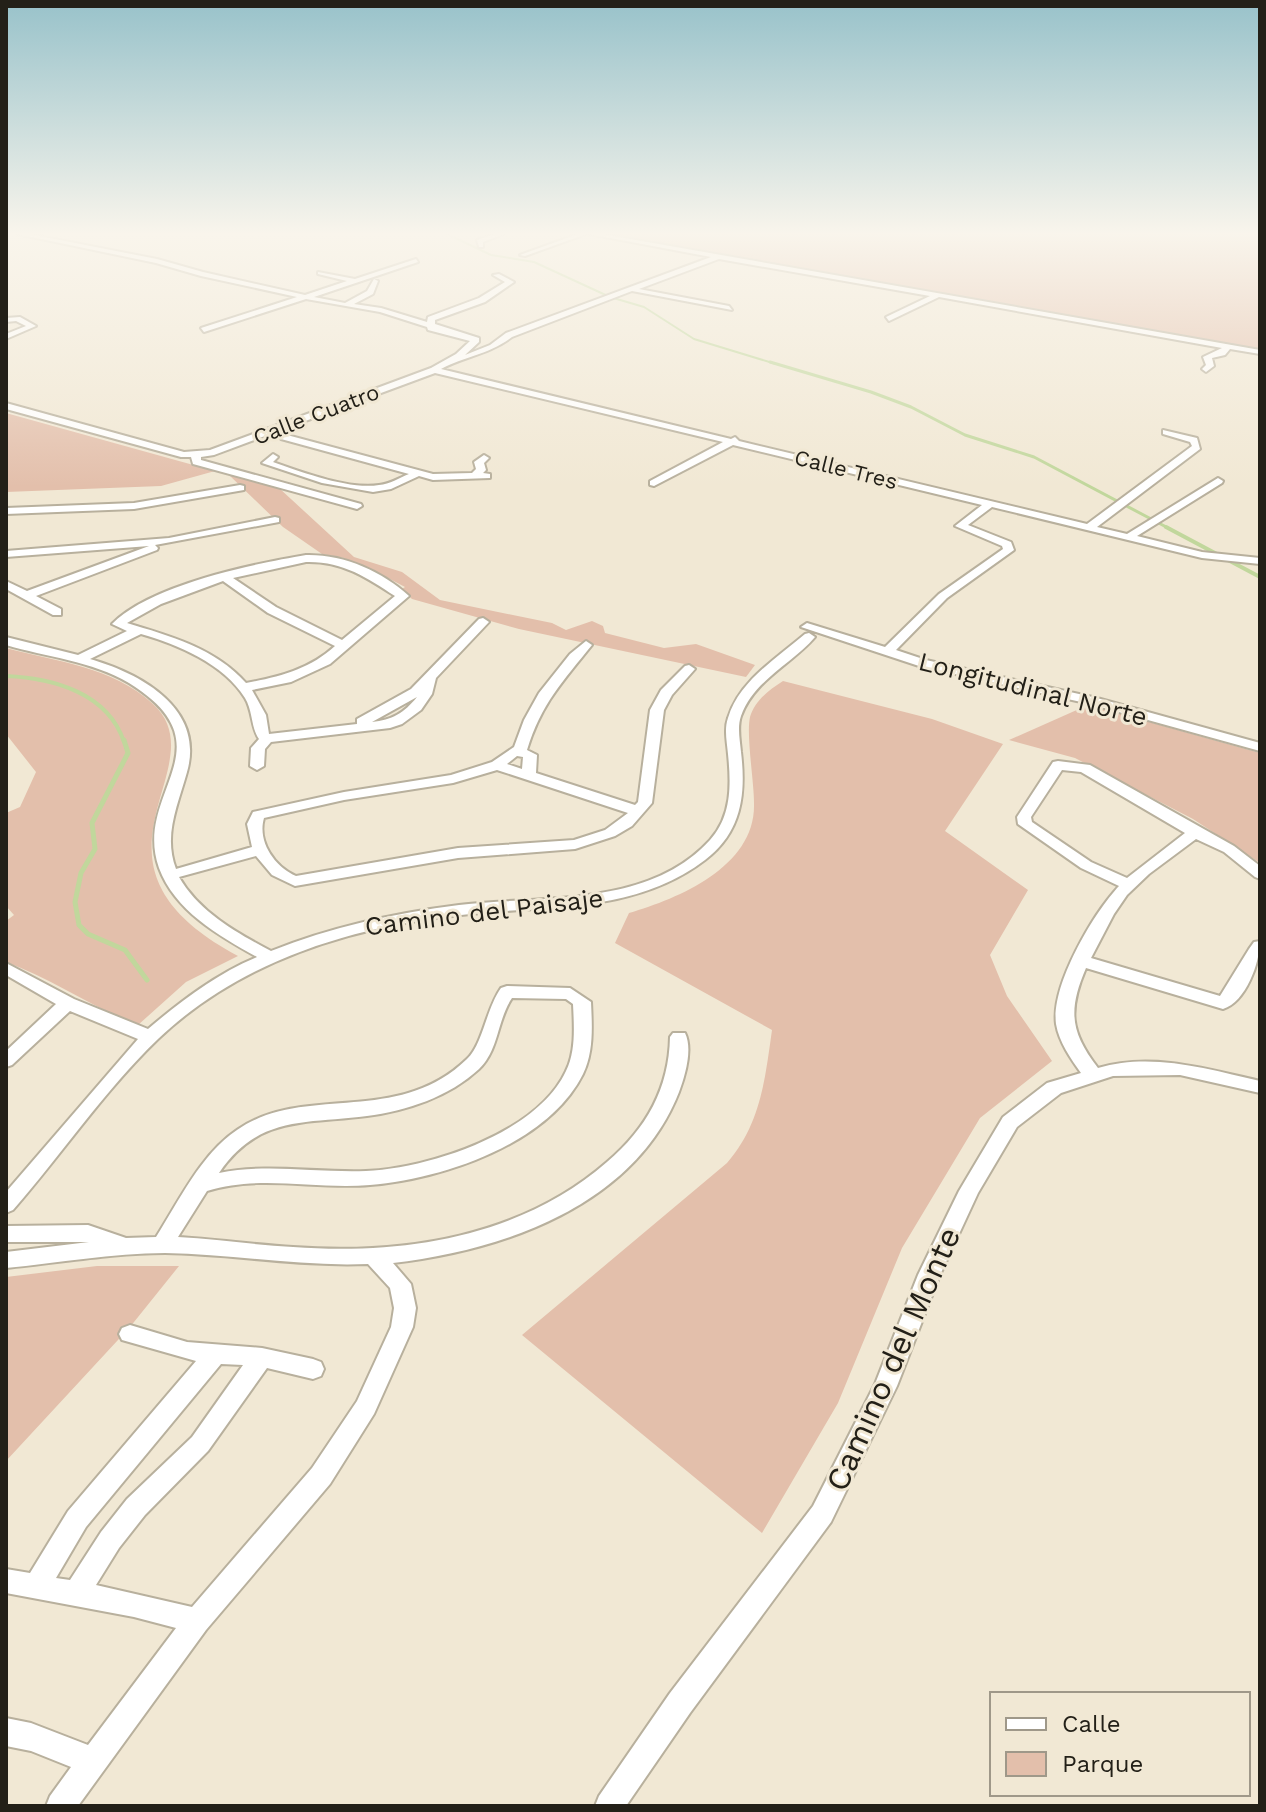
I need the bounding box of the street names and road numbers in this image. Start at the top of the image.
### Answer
street label: Calle Cuatro [250,379,383,450]
street label: Calle Tres [792,445,900,494]
street label: Longitudinal Norte [916,646,1150,732]
street label: Camino del Paisaje [363,882,605,942]
street label: Camino del Monte [818,1221,968,1497]

